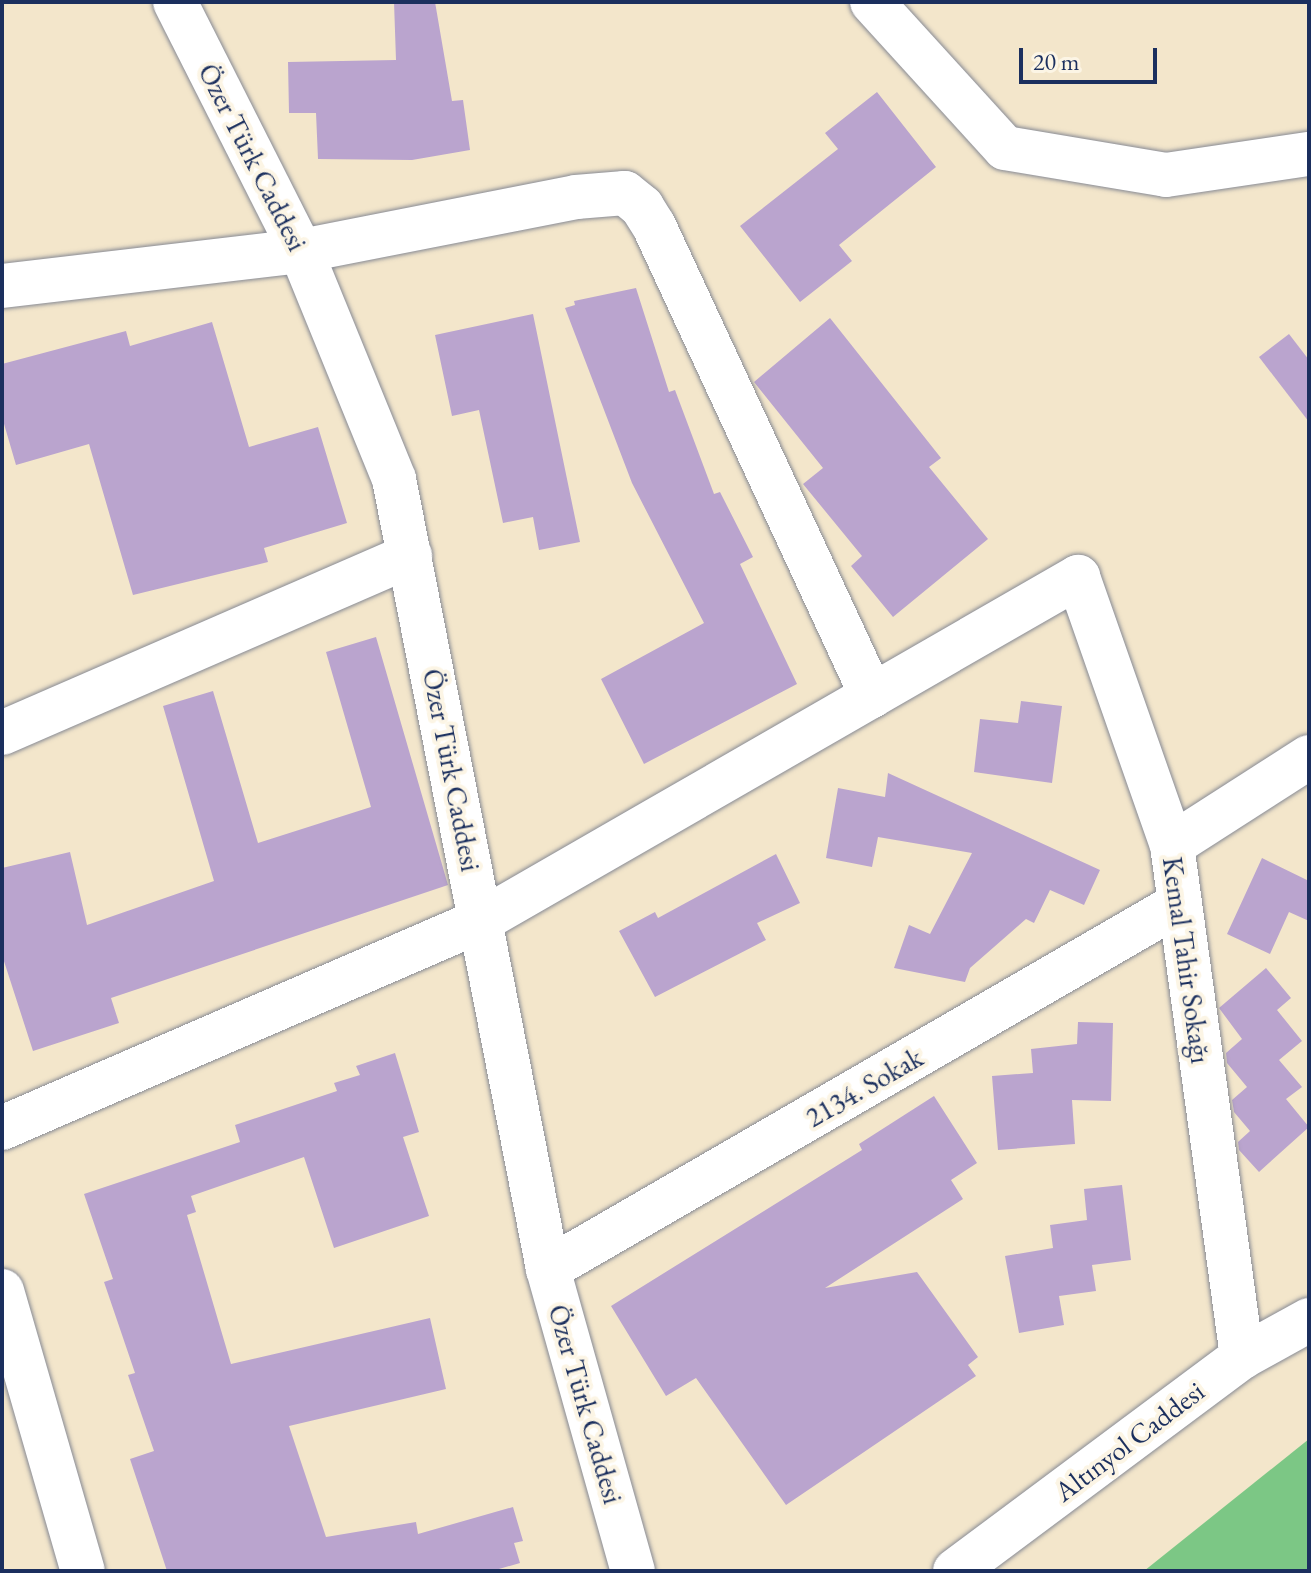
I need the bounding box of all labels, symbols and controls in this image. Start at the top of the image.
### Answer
scale bar [1023,32,1161,82]
text: 20 m [1033,46,1080,77]
street label: Özer Türk Caddesi [191,58,315,256]
street label: Özer Türk Caddesi [416,666,488,874]
street label: Kemal Tahir Sokağı [1156,855,1218,1065]
street label: 2134. Sokak [799,1040,929,1134]
street label: Özer Türk Caddesi [542,1301,630,1507]
street label: Altınyol Caddesi [1047,1374,1211,1508]

